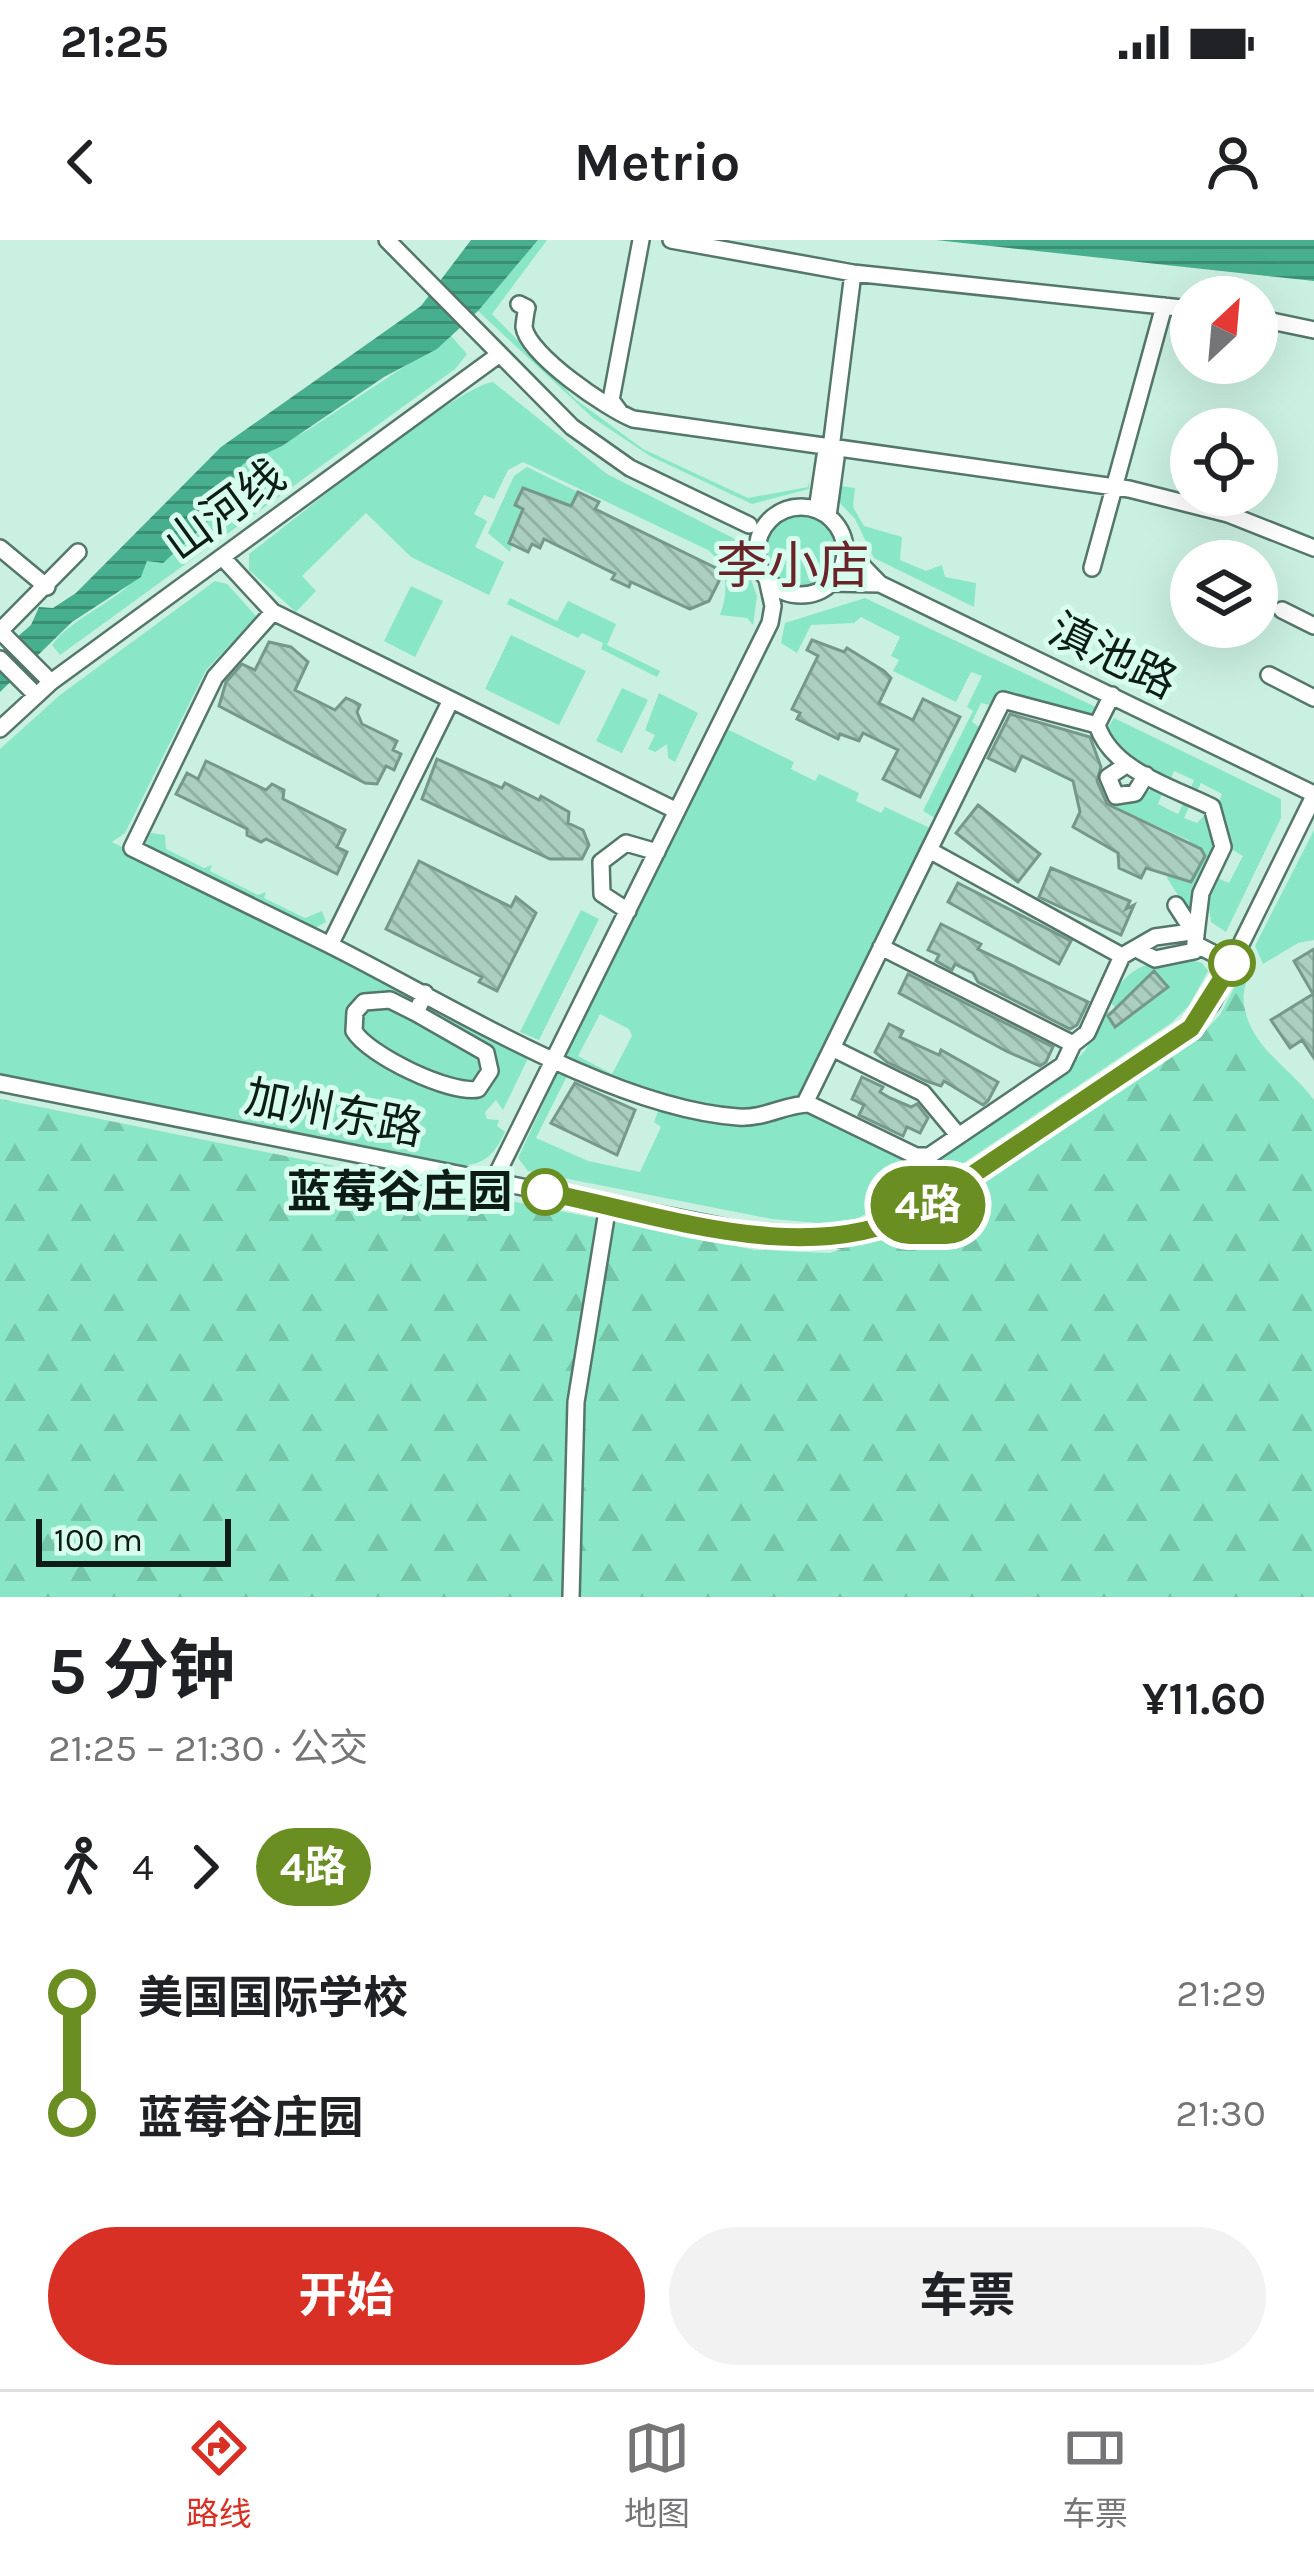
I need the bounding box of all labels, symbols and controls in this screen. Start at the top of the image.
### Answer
text: 21:25 [60,16,169,68]
icon: back [48,129,114,195]
icon: person [1200,129,1266,195]
text: Metrio [574,130,740,194]
north arrow [1170,276,1278,384]
map controls [1170,276,1278,648]
button: locate [1170,408,1278,516]
street label: 山河线 [155,449,295,571]
district label: 李小店 [716,536,870,596]
button: layers [1170,540,1278,648]
street label: 滇池路 [1041,603,1185,709]
unlabelled marker [1210,941,1254,985]
street label: 加州东路 [241,1070,427,1156]
place label: 蓝莓谷庄园 [287,1166,512,1218]
line badge: 4路 [874,1166,982,1244]
marker: 蓝莓谷庄园 [523,1170,567,1214]
text: 4路 [895,1180,962,1230]
scale bar [36,1513,231,1566]
text: 100 m [54,1521,143,1559]
text: 5 分钟 [48,1632,235,1710]
text: ¥11.60 [1142,1673,1266,1725]
text: 21:25 – 21:30 · 公交 [48,1725,368,1771]
icon: walk [48,1834,114,1900]
icon: forward [172,1834,238,1900]
text: 4路 [280,1842,347,1892]
text: 4 [132,1844,154,1890]
text: 21:29 [1176,1970,1266,2016]
text: 美国国际学校 [138,1972,408,2024]
text: 21:30 [1175,2090,1266,2136]
text: 蓝莓谷庄园 [138,2092,363,2144]
button: 开始 [48,2227,645,2365]
button: 车票 [669,2227,1266,2365]
tab: 路线 [186,2415,252,2535]
tab: 地图 [624,2415,690,2535]
tab: 车票 [1062,2415,1128,2535]

